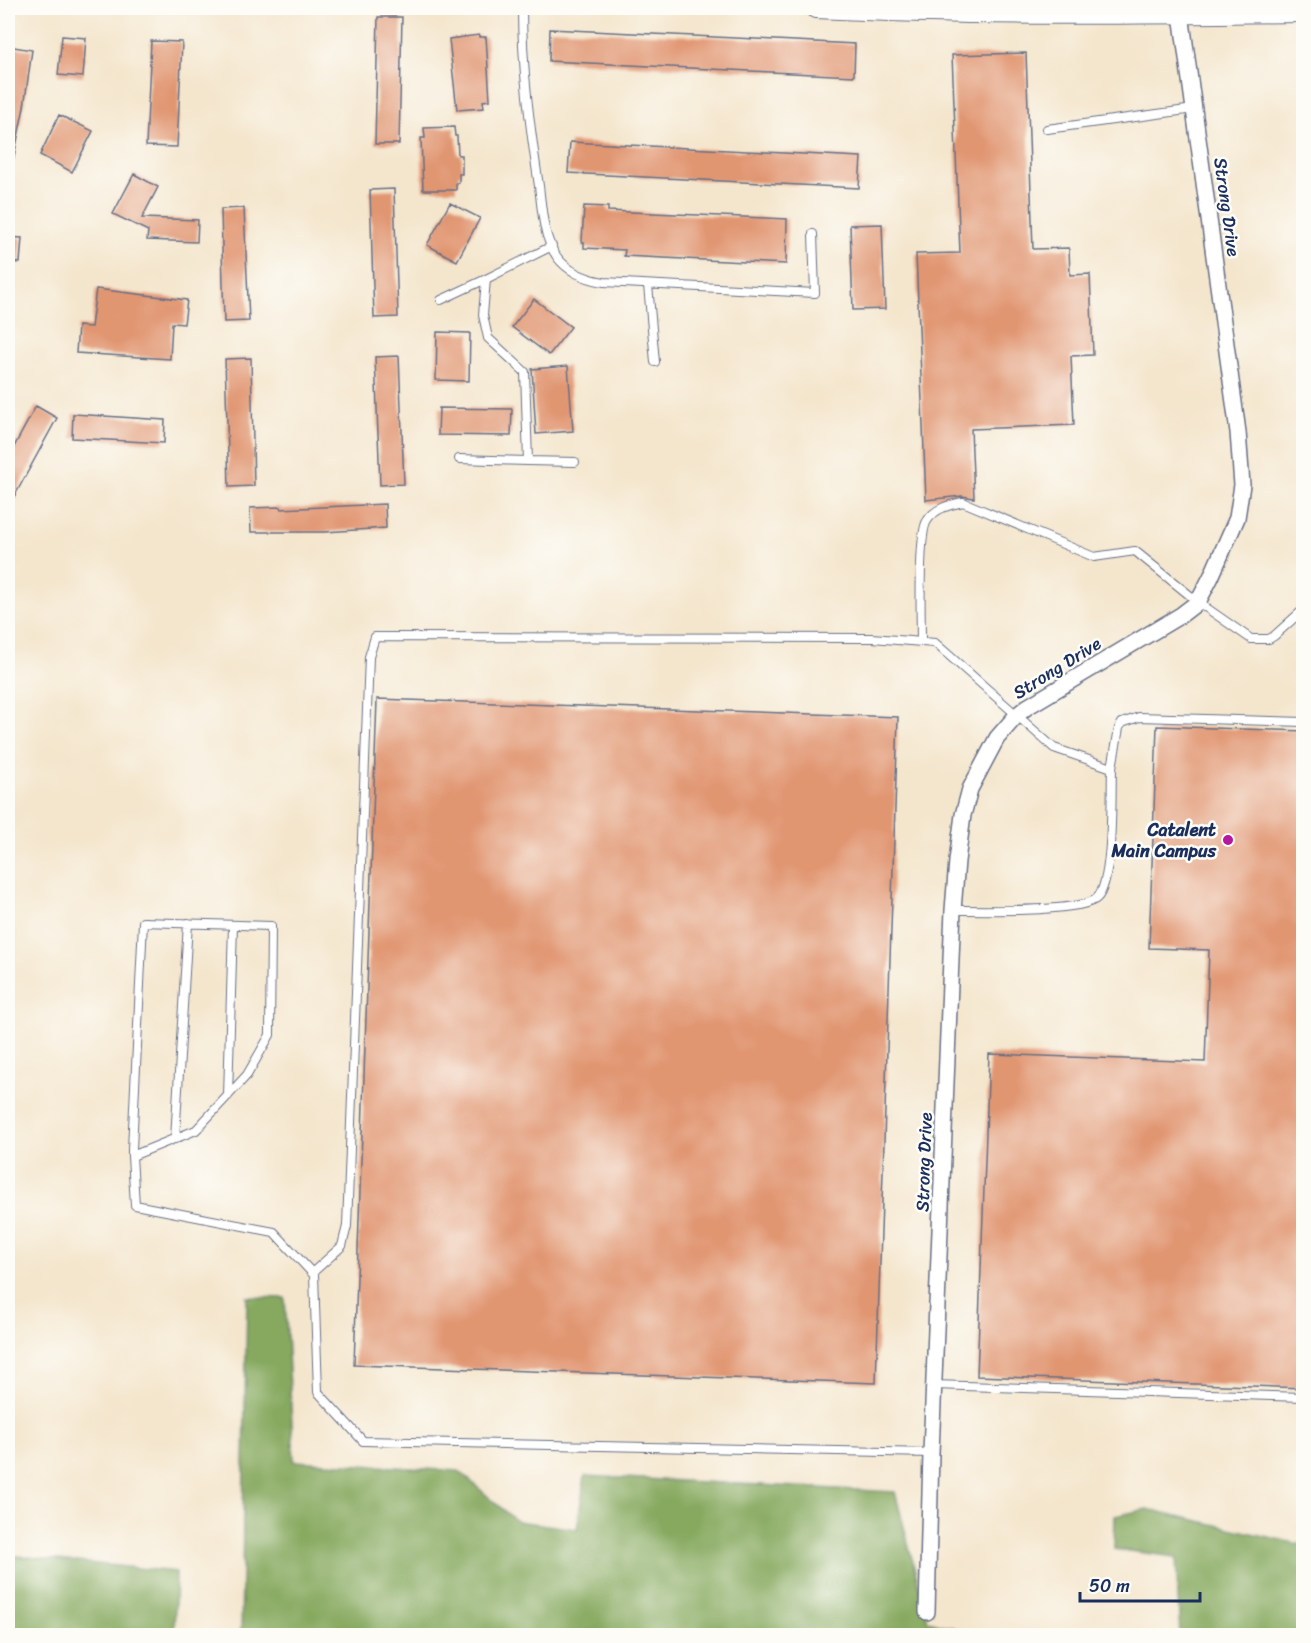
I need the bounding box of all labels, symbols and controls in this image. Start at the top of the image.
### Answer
street label: Strong Drive [1204,156,1250,259]
street label: Strong Drive [1006,628,1108,708]
place label: Catalent Main Campus [1110,814,1217,867]
marker: Catalent Main Campus [1221,833,1235,847]
street label: Strong Drive [906,1111,942,1212]
scale bar [1080,1565,1200,1603]
text: 50 m [1089,1570,1130,1602]

